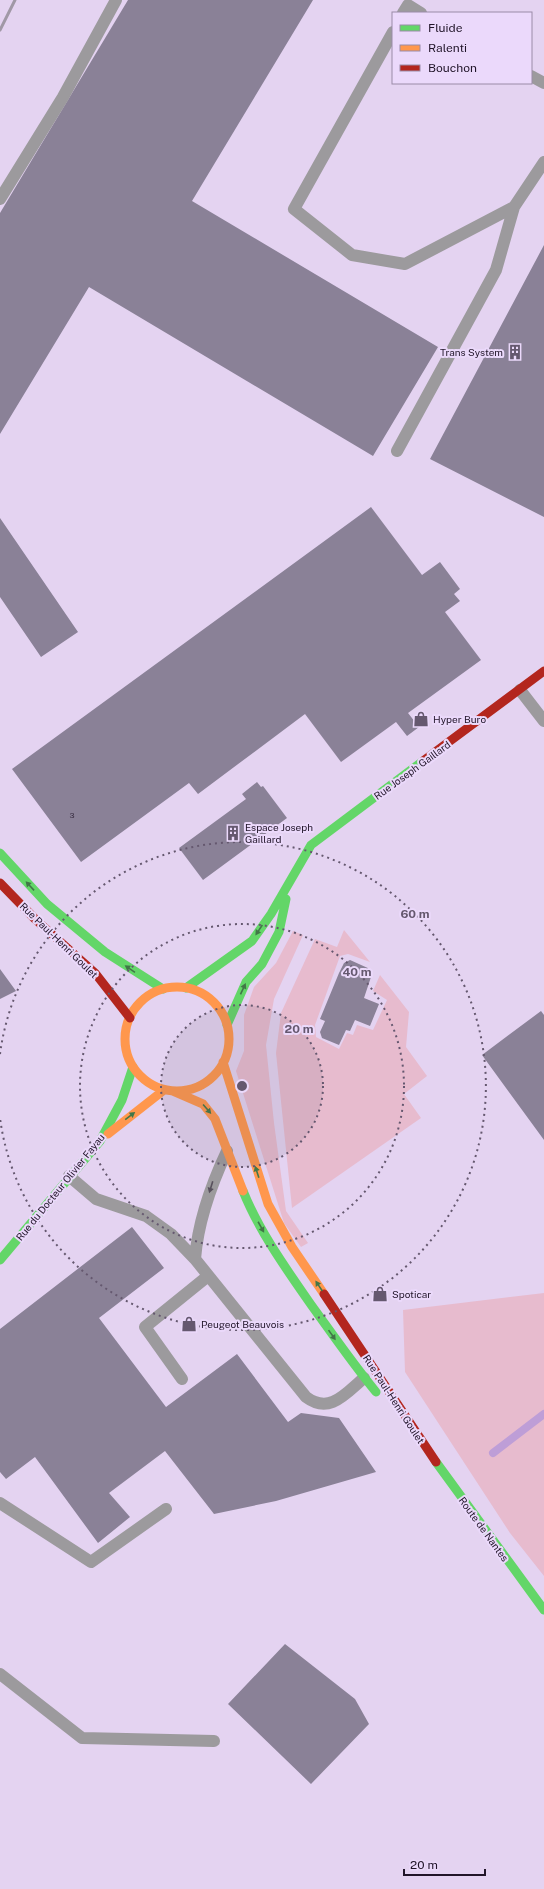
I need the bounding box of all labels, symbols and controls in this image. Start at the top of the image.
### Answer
legend [392,12,532,84]
text: Fluide [428,21,463,35]
text: Ralenti [428,41,467,55]
text: Bouchon [428,61,477,75]
building icon: Trans System [506,343,524,361]
place label: Trans System [440,346,503,358]
shop icon: Hyper Buro [412,710,430,728]
place label: Hyper Buro [433,713,486,725]
street label: Rue Joseph Gaillard [371,738,453,802]
house number: 3 [69,810,75,820]
place label: Espace Joseph Gaillard [245,821,313,845]
building icon: Espace Joseph Gaillard [224,824,242,842]
one-way arrow [26,881,35,891]
street label: Rue Paul-Henri Goulet [18,900,101,980]
text: 60 m [400,907,430,921]
one-way arrow [255,925,263,935]
one-way arrow [125,965,135,973]
text: 40 m [342,965,372,979]
one-way arrow [240,984,246,995]
text: 20 m [285,1022,314,1036]
centre of rings [235,1079,249,1093]
one-way arrow [202,1104,211,1115]
one-way arrow [125,1113,135,1121]
street label: Rue du Docteur Olivier Fayau [13,1131,107,1243]
one-way arrow [254,1166,260,1178]
one-way arrow [208,1181,214,1193]
one-way arrow [257,1221,264,1233]
one-way arrow [315,1281,323,1291]
shop icon: Spoticar [371,1285,389,1303]
place label: Spoticar [392,1288,431,1300]
shop icon: Peugeot Beauvois [180,1315,198,1333]
place label: Peugeot Beauvois [201,1318,284,1330]
one-way arrow [328,1330,336,1340]
street label: Rue Paul-Henri Goulet [361,1352,427,1446]
street label: Route de Nantes [457,1494,511,1564]
scale bar [404,1851,485,1877]
text: 20 m [410,1858,438,1872]

